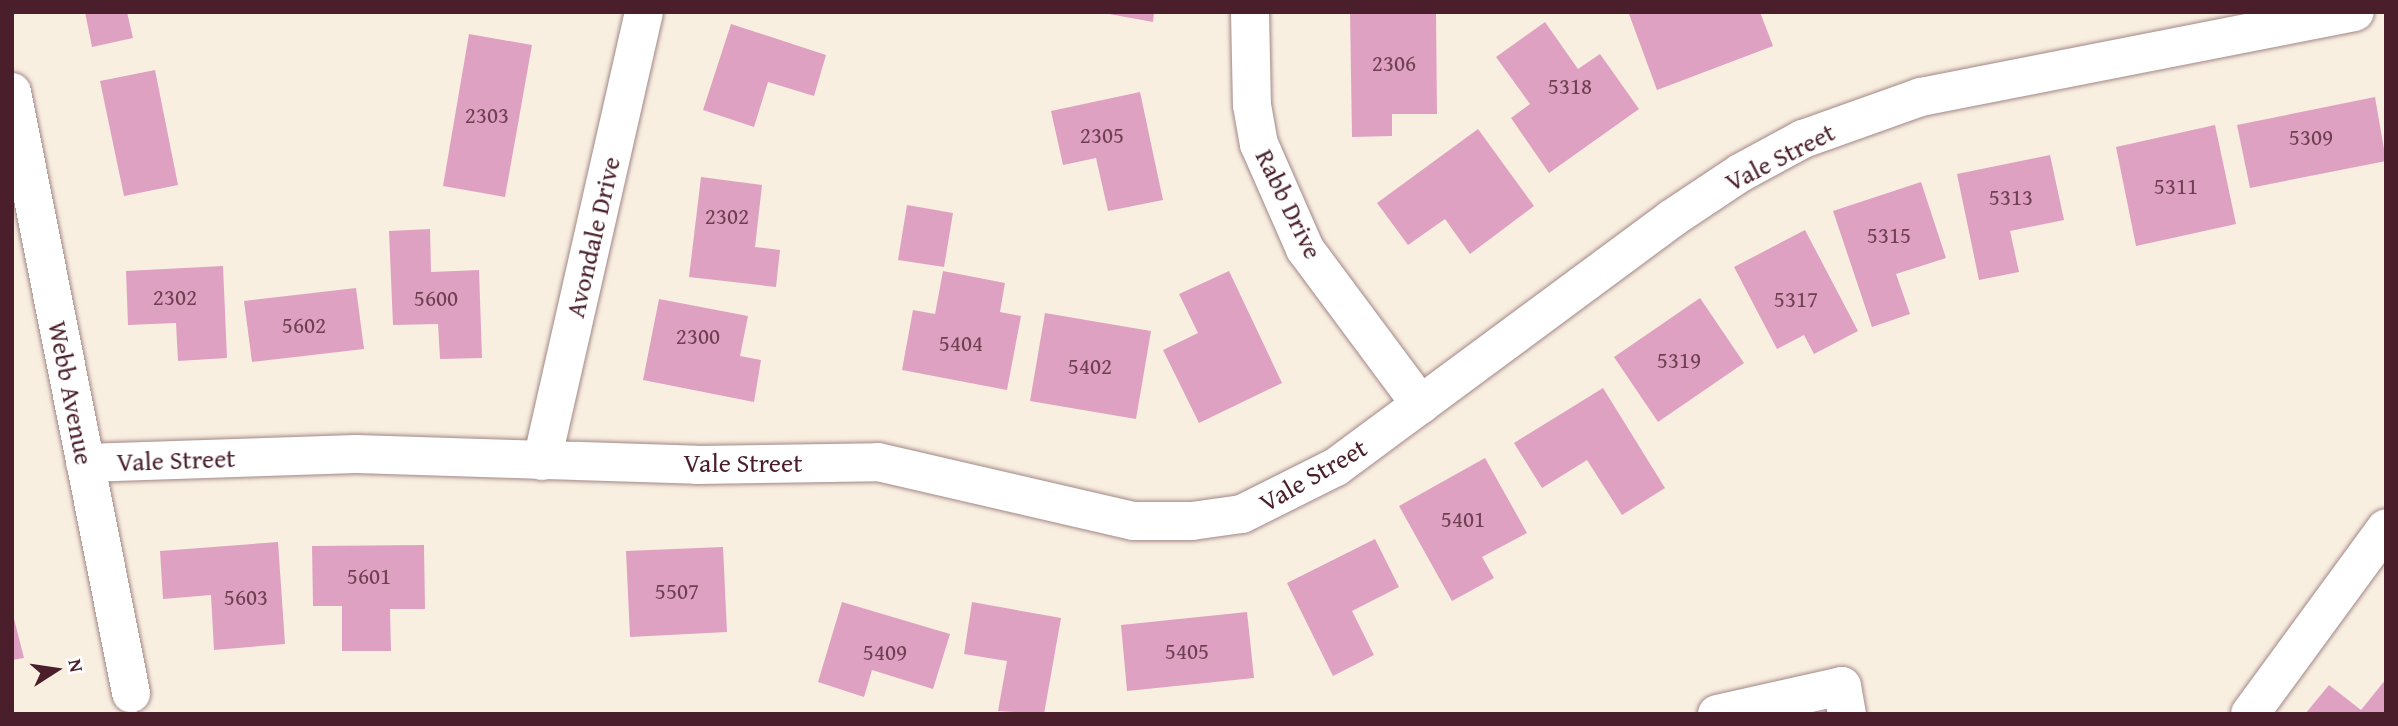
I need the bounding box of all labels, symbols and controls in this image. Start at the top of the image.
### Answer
house number: 2306 [1372,49,1416,77]
house number: 5318 [1548,72,1592,100]
house number: 2303 [465,101,509,129]
street label: Vale Street [1720,116,1840,198]
house number: 2305 [1080,121,1124,149]
house number: 5309 [2289,123,2333,151]
street label: Rabb Drive [1249,144,1329,264]
street label: Avondale Drive [559,153,627,321]
house number: 5311 [2154,172,2198,200]
house number: 5313 [1989,183,2033,211]
house number: 2302 [705,202,749,230]
house number: 5315 [1867,221,1911,249]
house number: 2302 [153,283,197,311]
house number: 5600 [414,284,458,312]
house number: 5317 [1774,285,1818,313]
house number: 5602 [282,311,326,339]
street label: Webb Avenue [42,318,100,468]
house number: 2300 [676,322,720,350]
house number: 5404 [939,329,983,357]
house number: 5319 [1657,346,1701,374]
house number: 5402 [1068,352,1112,380]
street label: Vale Street [1254,432,1372,518]
street label: Vale Street [116,442,236,478]
street label: Vale Street [684,447,802,479]
house number: 5401 [1441,505,1485,533]
house number: 5601 [347,562,391,590]
house number: 5507 [655,577,699,605]
house number: 5603 [224,583,268,611]
north arrow [21,635,91,705]
house number: 5405 [1165,637,1209,665]
house number: 5409 [863,638,907,666]
text: N [62,657,92,675]

